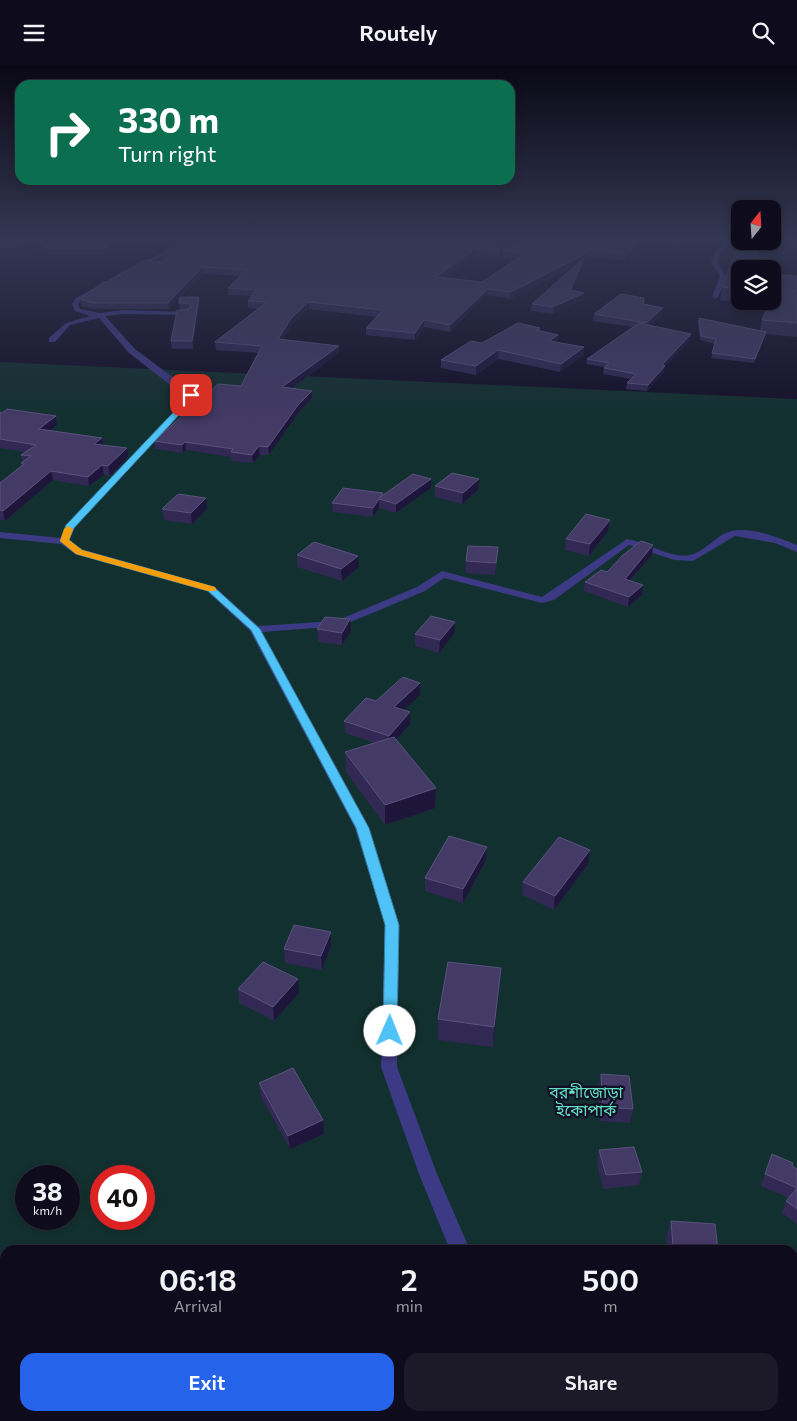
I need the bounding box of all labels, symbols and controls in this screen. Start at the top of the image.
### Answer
icon: menu [20,19,48,47]
text: Routely [359,19,438,46]
icon: search [749,19,777,47]
text: 330 m [118,97,219,140]
icon: right [35,100,100,165]
text: Turn right [118,140,216,167]
north arrow [731,200,781,250]
map controls [731,200,781,310]
button: layers [731,260,781,310]
pin [170,374,212,416]
icon: arrive [177,381,205,409]
position arrow [363,1004,415,1056]
park label: বরশীজোড়া ইকোপার্ক [548,1082,624,1119]
speed limit sign: 40 [90,1165,155,1230]
text: 38 [32,1176,63,1206]
text: km/h [33,1203,62,1217]
text: 06:18 [159,1260,237,1297]
text: 2 [401,1260,418,1297]
text: 500 [582,1260,639,1297]
text: Arrival [174,1296,222,1315]
text: min [396,1296,423,1315]
text: m [603,1296,617,1315]
button: Exit [20,1353,394,1411]
button: Share [404,1353,778,1411]

